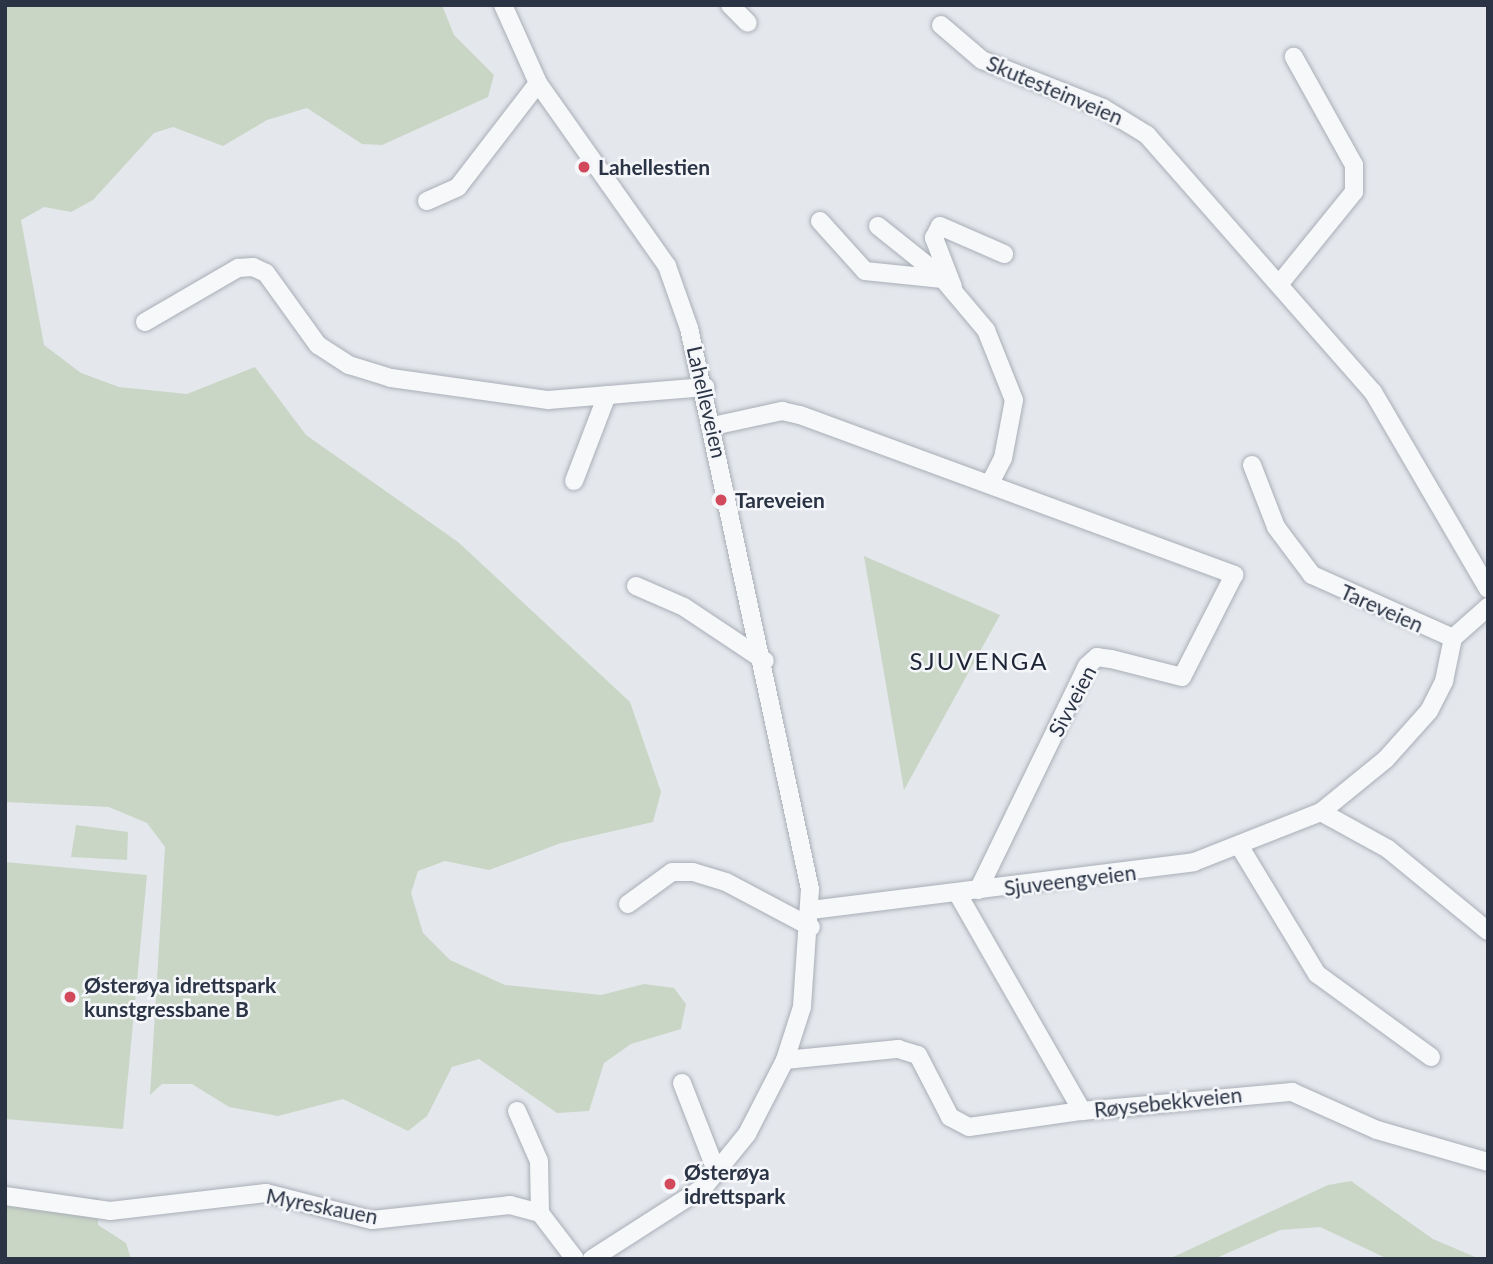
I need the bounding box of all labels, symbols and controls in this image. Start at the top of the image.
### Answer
street label: Skutesteinveien [983,50,1127,130]
place label: Lahellestien [598,154,710,180]
marker: Lahellestien [576,159,592,175]
street label: Lahelleveien [682,343,732,461]
place label: Tareveien [735,487,825,513]
marker: Tareveien [713,492,729,508]
street label: Tareveien [1337,579,1427,637]
district label: SJUVENGA [911,647,1047,675]
street label: Sivveien [1043,661,1101,741]
street label: Sjuveengveien [1003,859,1137,901]
place label: Østerøya idrettspark kunstgressbane B [84,972,276,1022]
marker: Østerøya idrettspark kunstgressbane B [62,989,78,1005]
street label: Røysebekkveien [1093,1082,1243,1122]
place label: Østerøya idrettspark [684,1159,786,1209]
marker: Østerøya idrettspark [662,1176,678,1192]
street label: Myreskauen [264,1183,380,1229]

